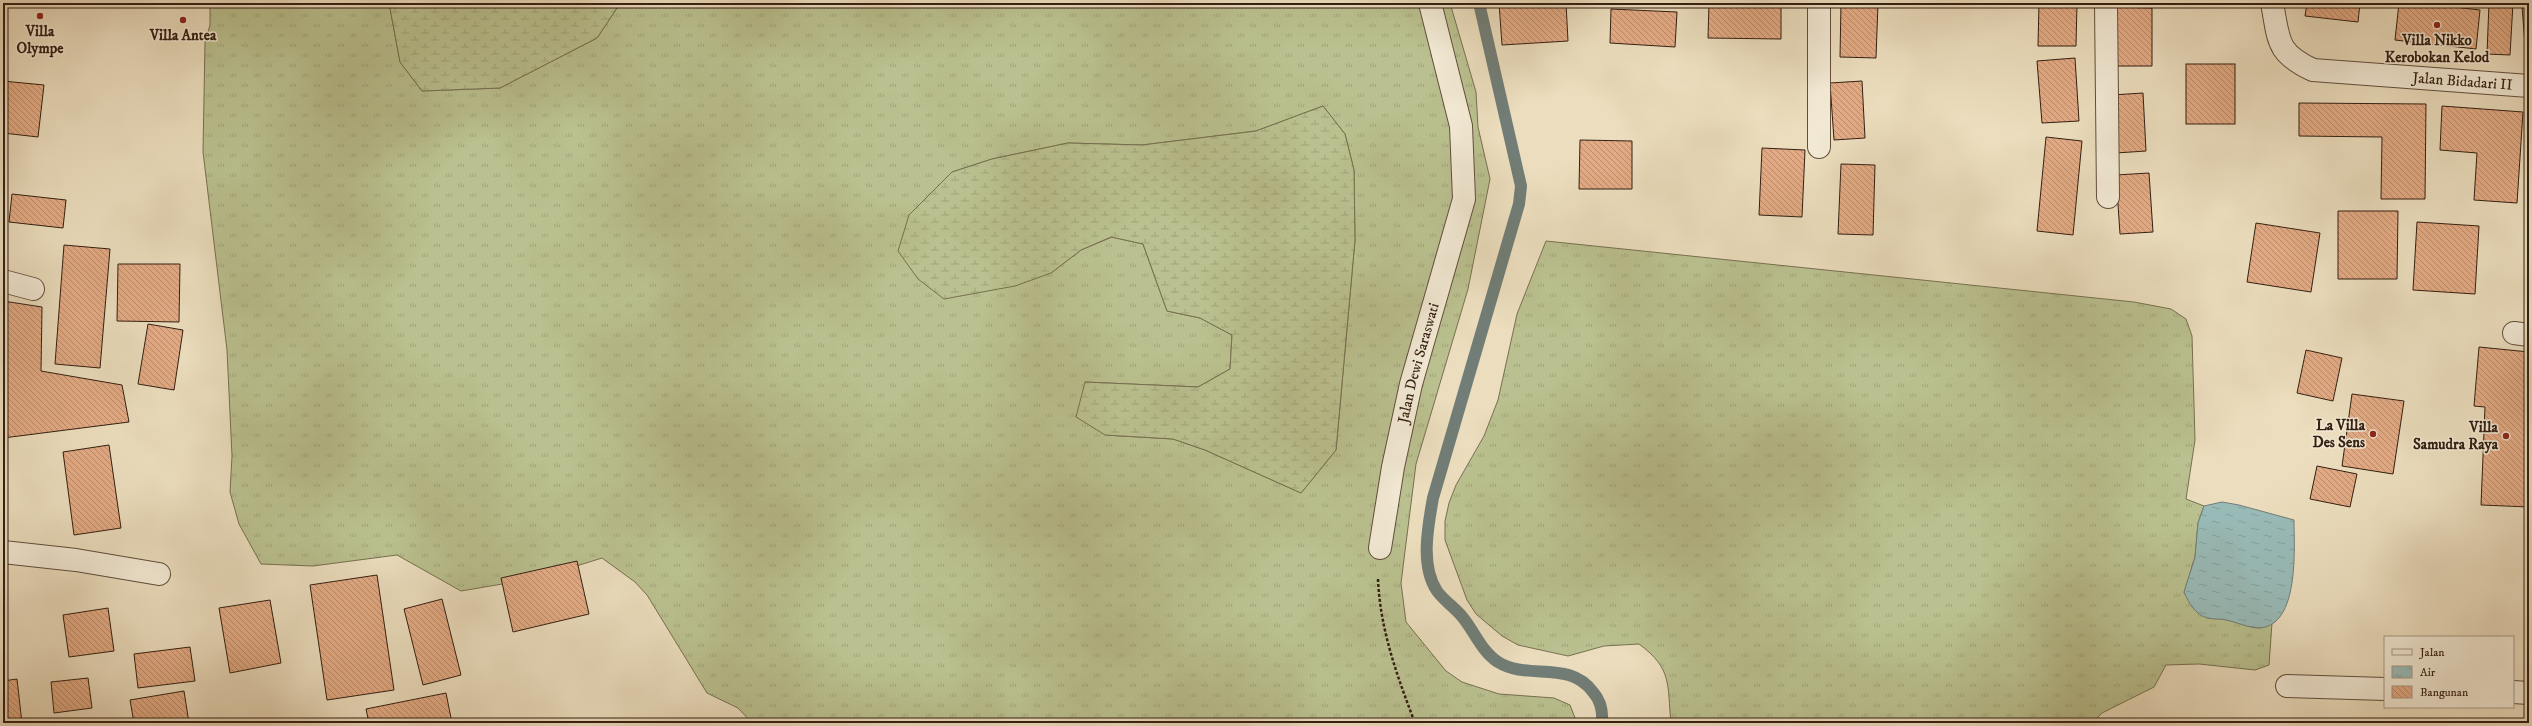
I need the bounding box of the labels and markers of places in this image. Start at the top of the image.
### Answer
marker: Villa Olympe [35,11,45,21]
marker: Villa Antea [178,15,188,25]
marker: Villa Nikko Kerobokan Kelod [2432,20,2442,30]
place label: Villa Olympe [17,22,64,58]
place label: Villa Antea [149,26,217,45]
place label: Villa Nikko Kerobokan Kelod [2385,31,2490,67]
place label: La Villa Des Sens [2312,416,2366,452]
place label: Villa Samudra Raya [2413,418,2499,454]
marker: La Villa Des Sens [2368,429,2378,439]
marker: Villa Samudra Raya [2501,431,2511,441]

